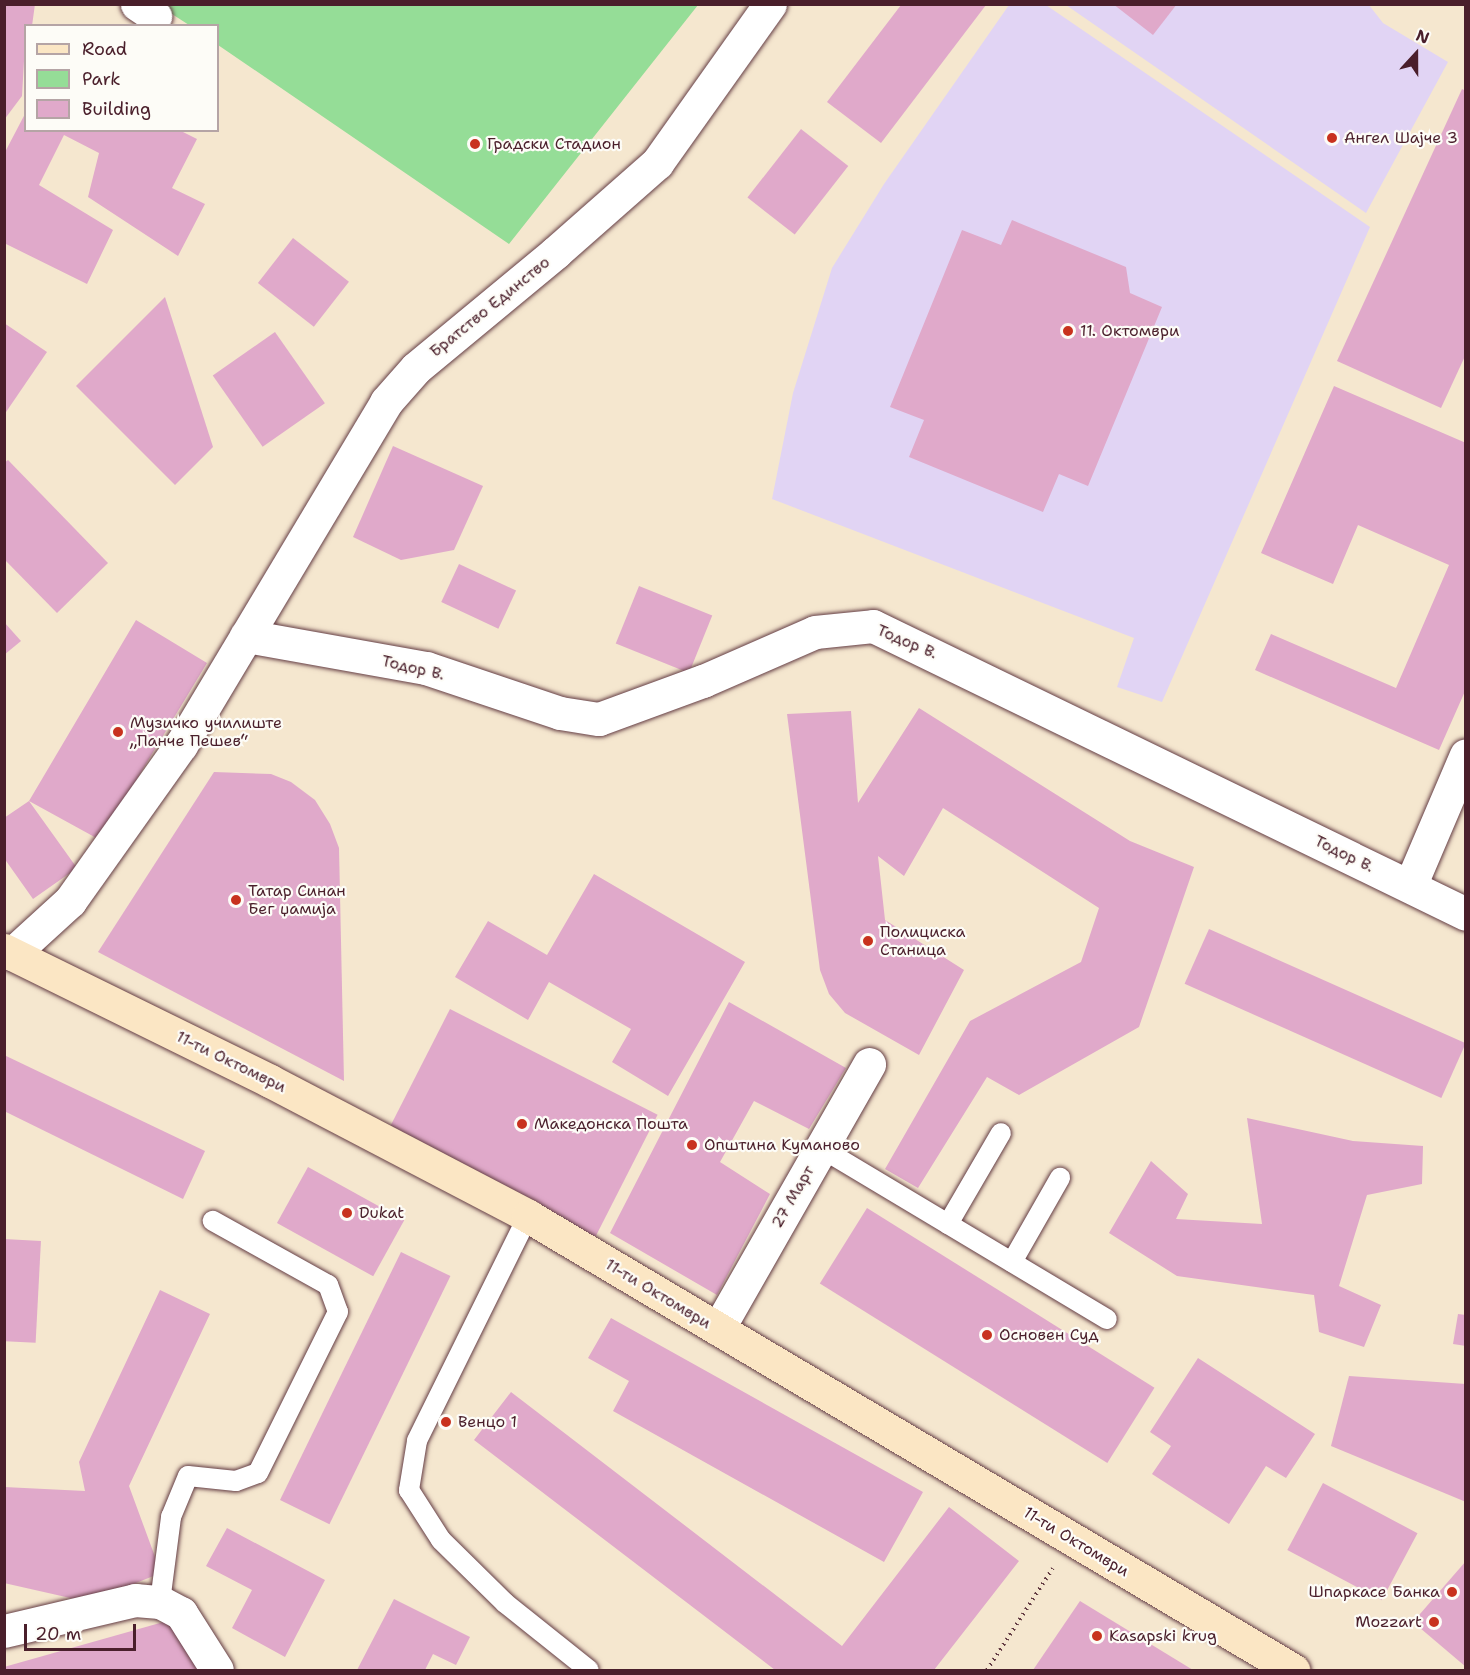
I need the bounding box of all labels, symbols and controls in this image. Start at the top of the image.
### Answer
legend [24,24,219,132]
north arrow [1386,24,1446,84]
text: N [1413,25,1432,49]
text: Road [82,37,127,61]
text: Park [82,67,121,91]
text: Building [82,97,151,121]
place label: Ангел Шајче 3 [1344,128,1458,148]
marker: Ангел Шајче 3 [1325,131,1339,145]
place label: Градски Стадион [487,134,621,154]
marker: Градски Стадион [468,137,482,151]
street label: Братство Единство [426,253,554,361]
place label: 11. Октомври [1080,321,1179,341]
marker: 11. Октомври [1061,324,1075,338]
street label: Тодор В. [874,621,940,663]
street label: Тодор В. [380,651,446,685]
place label: Музичко училиште „Панче Пешев“ [130,713,282,751]
marker: Музичко училиште „Панче Пешев“ [111,725,125,739]
street label: Тодор В. [1311,831,1377,877]
place label: Татар Синан Бег џамија [248,881,346,919]
marker: Татар Синан Бег џамија [229,893,243,907]
place label: Полициска Станица [880,922,965,960]
marker: Полициска Станица [861,934,875,948]
street label: 11-ти Октомври [173,1027,289,1097]
place label: Македонска Пошта [534,1114,688,1134]
marker: Македонска Пошта [515,1117,529,1131]
place label: Општина Куманово [704,1135,860,1155]
marker: Општина Куманово [685,1138,699,1152]
street label: 27 Март [767,1162,819,1232]
place label: Dukat [359,1203,404,1223]
marker: Dukat [340,1206,354,1220]
street label: 11-ти Октомври [602,1255,714,1333]
place label: Основен Суд [999,1325,1099,1345]
marker: Основен Суд [980,1328,994,1342]
place label: Венцо 1 [458,1412,517,1432]
marker: Венцо 1 [439,1415,453,1429]
street label: 11-ти Октомври [1020,1503,1132,1581]
place label: Шпаркасе Банка [1308,1582,1440,1602]
marker: Шпаркасе Банка [1445,1585,1459,1599]
scale bar [27,1612,140,1650]
place label: Mozzart [1355,1612,1422,1632]
marker: Mozzart [1427,1615,1441,1629]
text: 20 m [35,1622,81,1646]
place label: Kasapski krug [1109,1626,1217,1646]
marker: Kasapski krug [1090,1629,1104,1643]

